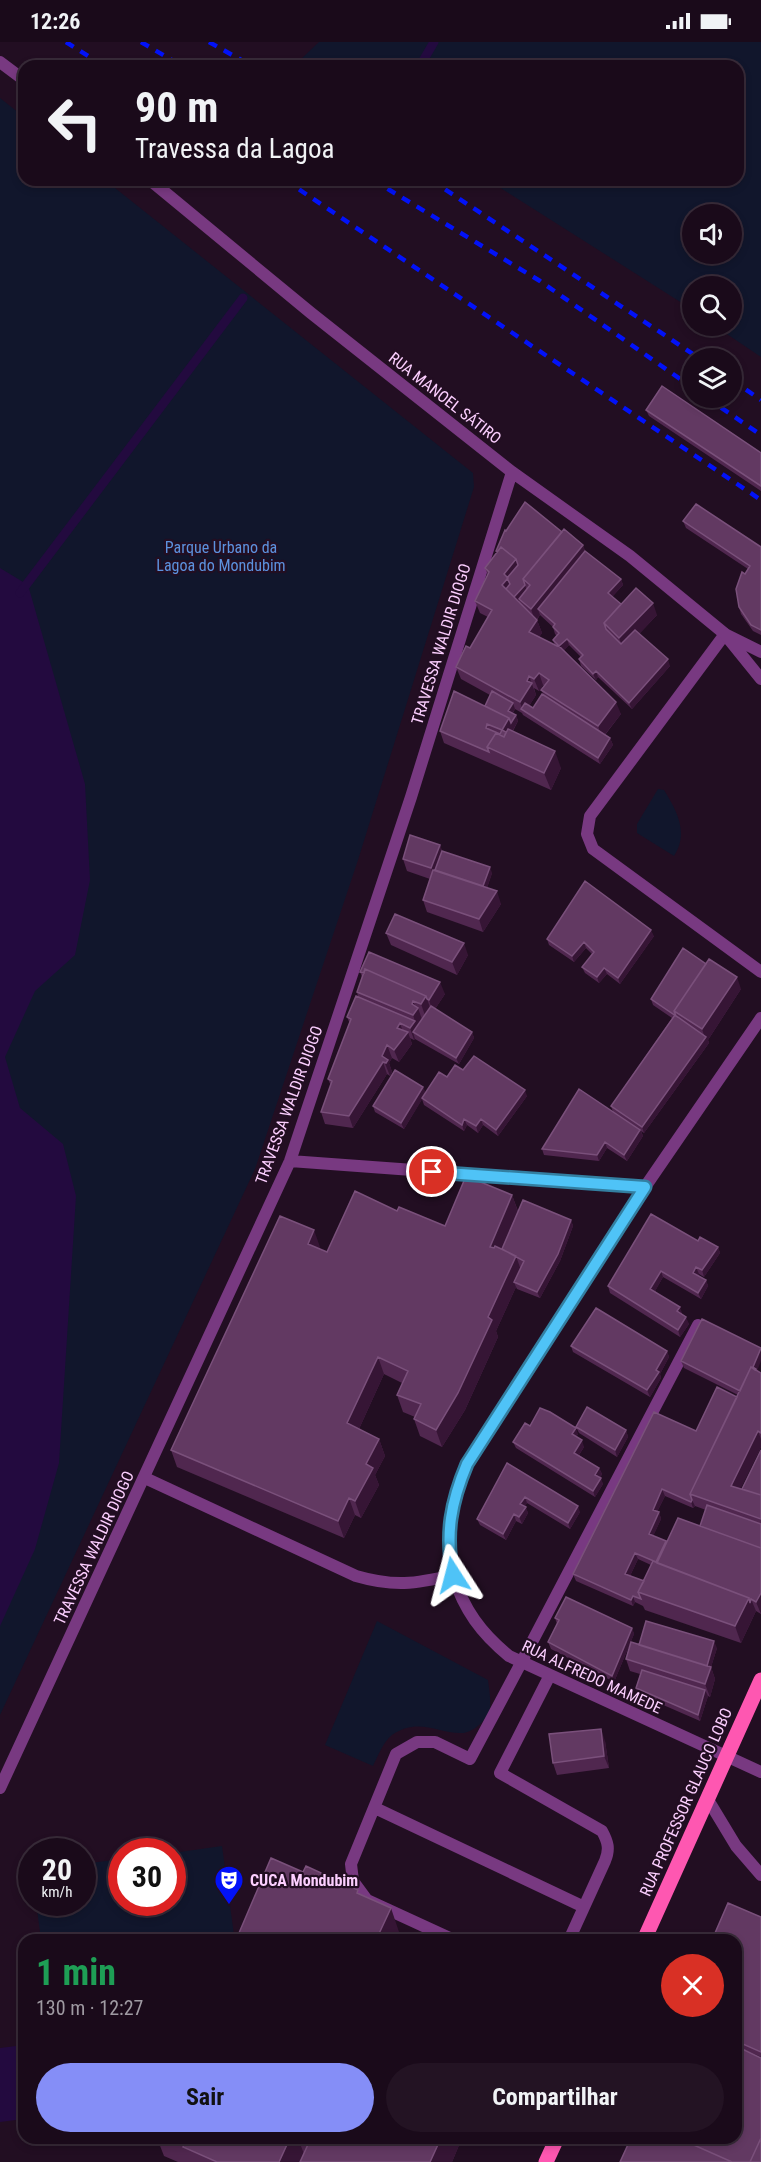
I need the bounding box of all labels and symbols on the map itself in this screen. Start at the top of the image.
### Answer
street label: RUA MANOEL SÁTIRO [385,348,505,448]
park label: Parque Urbano da Lagoa do Mondubim [156,538,286,575]
street label: TRAVESSA WALDIR DIOGO [407,561,475,727]
street label: TRAVESSA WALDIR DIOGO [251,1023,327,1187]
pin [406,1146,457,1197]
street label: TRAVESSA WALDIR DIOGO [50,1468,138,1628]
position arrow [421,1543,485,1607]
street label: RUA ALFREDO MAMEDE [519,1636,665,1718]
street label: RUA PROFESSOR GLAUCO LOBO [636,1705,736,1899]
speed limit sign: 30 [108,1838,186,1916]
theatre icon: CUCA Mondubim [213,1864,245,1906]
place label: CUCA Mondubim [250,1871,358,1890]

